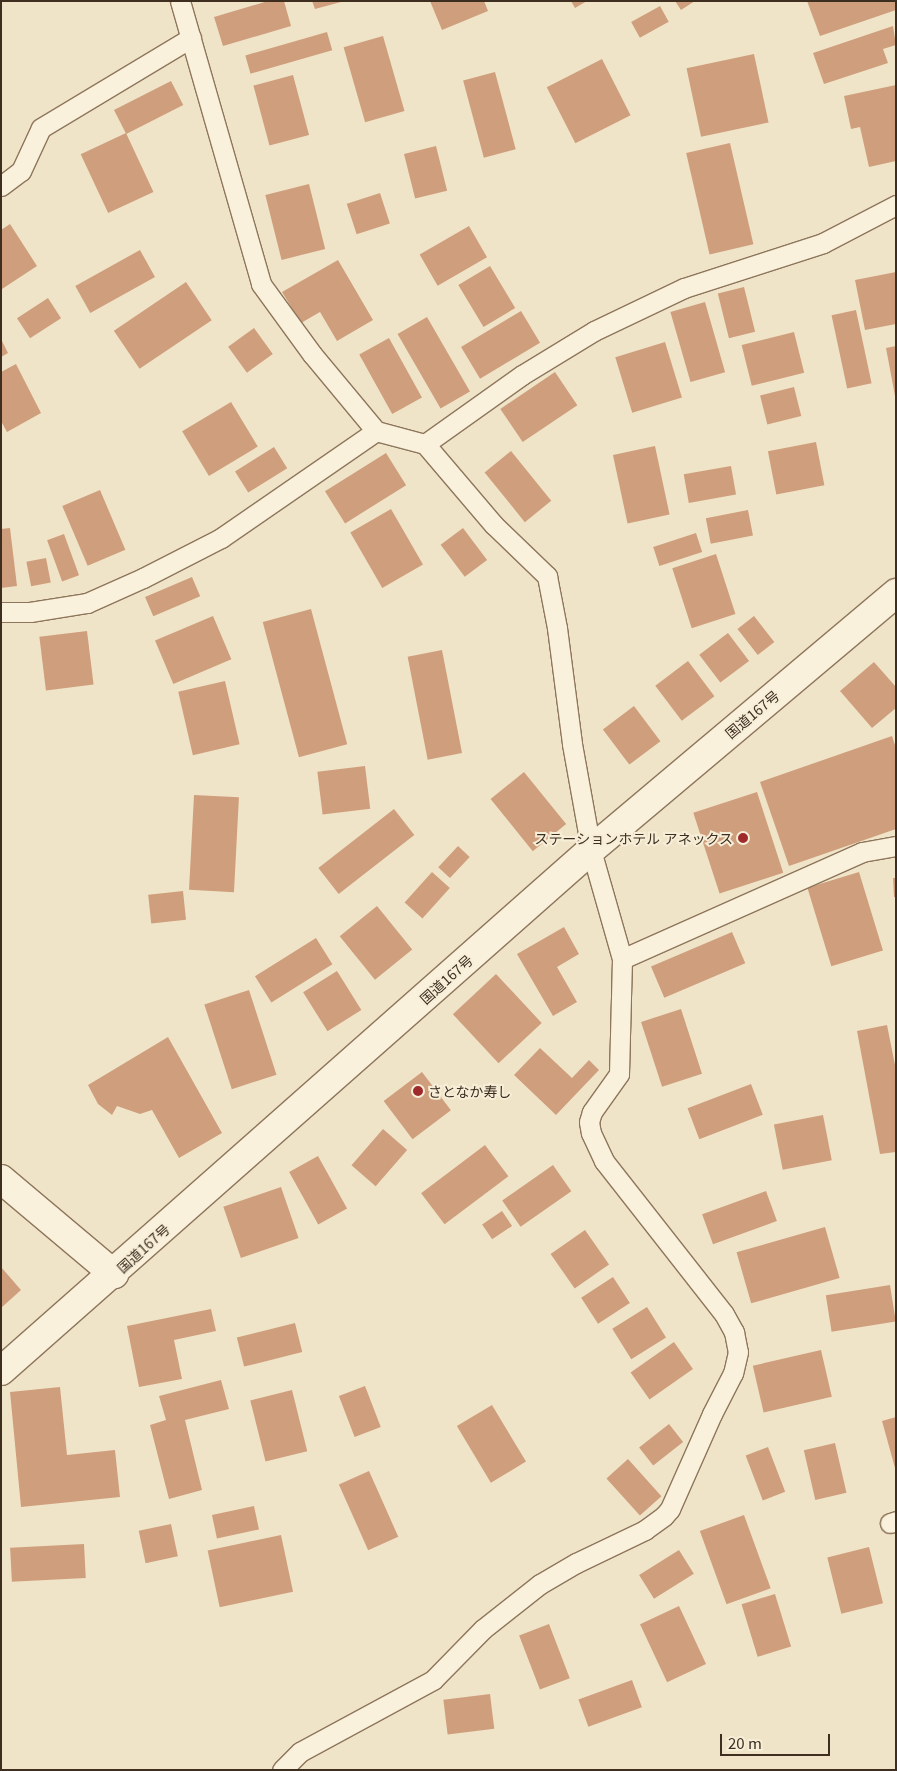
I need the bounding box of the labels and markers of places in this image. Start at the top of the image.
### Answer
place label: ステーションホテル アネックス [534,830,733,846]
marker: ステーションホテル アネックス [737,832,749,844]
place label: さとなか寿し [428,1083,512,1099]
marker: さとなか寿し [412,1085,424,1097]

